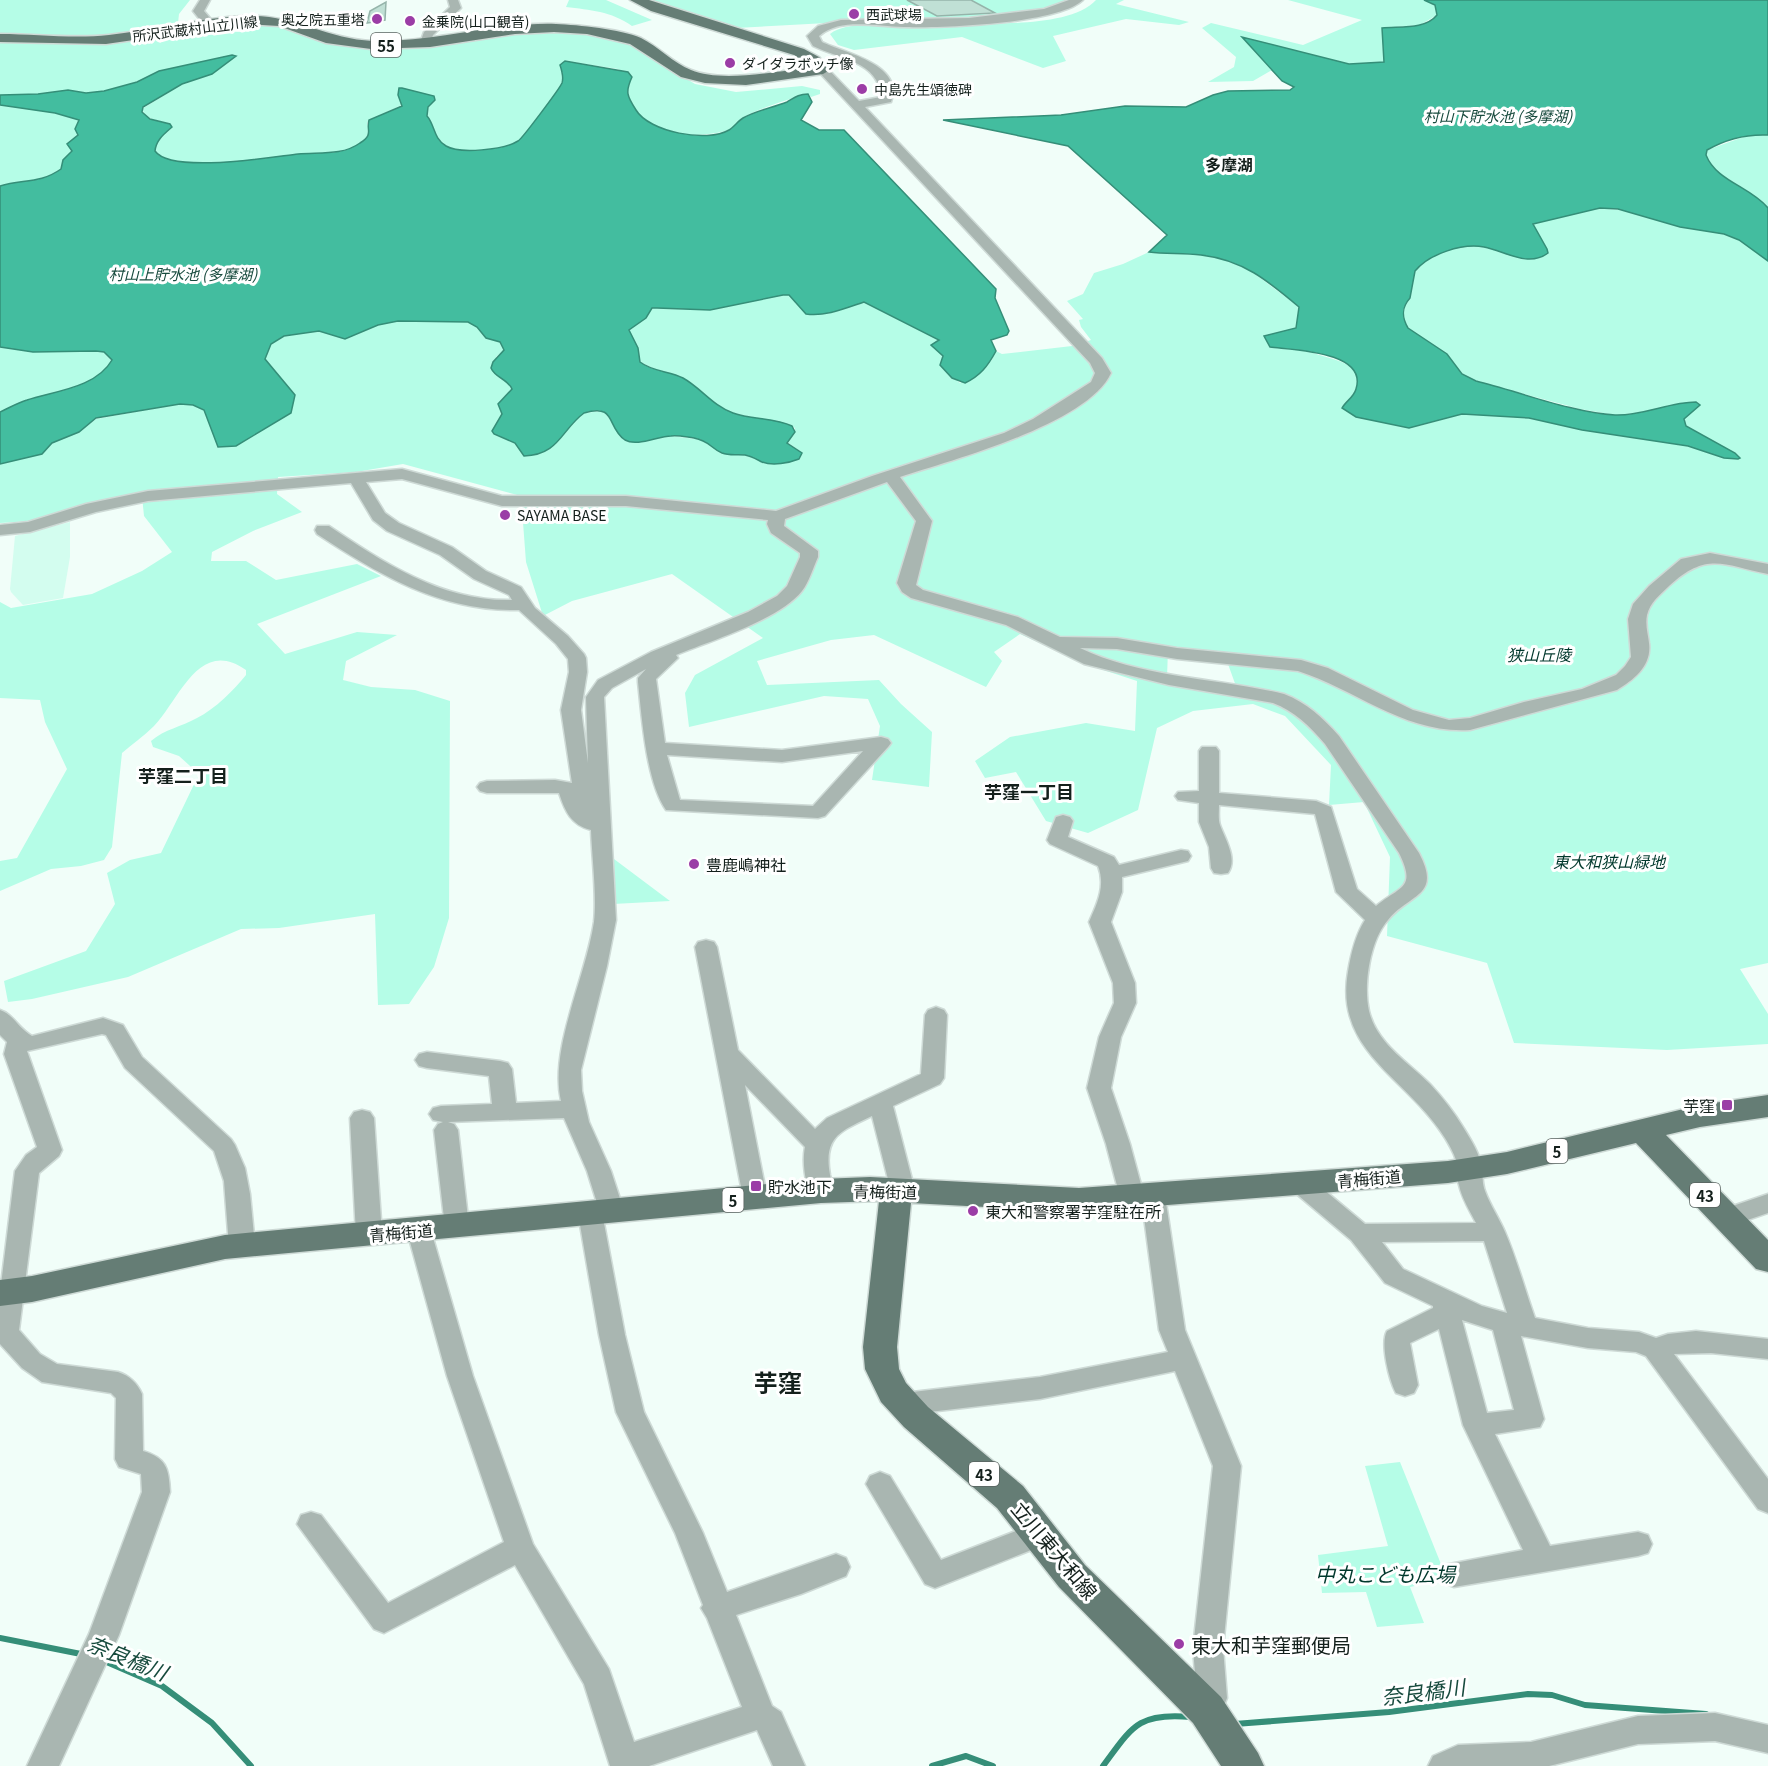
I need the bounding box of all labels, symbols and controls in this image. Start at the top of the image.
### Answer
place label: 西武球場 [866,4,922,24]
marker: 西武球場 [847,7,861,21]
place label: 奥之院五重塔 [281,9,365,29]
street label: 所沢武蔵村山立川線 [131,10,259,46]
place label: 金乗院(山口観音) [422,11,529,31]
marker: 奥之院五重塔 [370,12,384,26]
marker: 金乗院(山口観音) [403,14,417,28]
road number: 55 [371,33,401,57]
place label: ダイダラボッチ像 [742,53,853,73]
marker: ダイダラボッチ像 [723,56,737,70]
place label: 中島先生頌徳碑 [874,79,972,99]
marker: 中島先生頌徳碑 [855,82,869,96]
water label: 村山下貯水池 (多摩湖) [1424,105,1573,126]
district label: 多摩湖 [1205,152,1253,176]
water label: 村山上貯水池 (多摩湖) [109,263,258,284]
place label: SAYAMA BASE [517,505,607,525]
marker: SAYAMA BASE [498,508,512,522]
park label: 狭山丘陵 [1507,642,1573,666]
district label: 芋窪二丁目 [138,762,228,788]
district label: 芋窪一丁目 [984,778,1074,804]
park label: 東大和狭山緑地 [1553,849,1667,873]
place label: 豊鹿嶋神社 [706,852,786,876]
marker: 豊鹿嶋神社 [687,857,701,871]
place label: 芋窪 [1683,1093,1715,1117]
marker: 芋窪 [1720,1098,1734,1112]
road number: 5 [1546,1139,1568,1163]
street label: 青梅街道 [1336,1163,1402,1193]
place label: 貯水池下 [768,1174,832,1198]
street label: 青梅街道 [853,1178,917,1204]
marker: 貯水池下 [749,1179,763,1193]
road number: 43 [1690,1183,1720,1207]
road number: 5 [722,1188,744,1212]
place label: 東大和警察署芋窪駐在所 [985,1199,1161,1223]
marker: 東大和警察署芋窪駐在所 [966,1204,980,1218]
street label: 青梅街道 [368,1217,434,1247]
district label: 芋窪 [754,1364,802,1399]
road number: 43 [969,1462,999,1486]
street label: 立川東大和線 [1005,1495,1105,1605]
park label: 中丸こども広場 [1315,1559,1457,1588]
water label: 奈良橋川 [83,1627,174,1687]
place label: 東大和芋窪郵便局 [1191,1630,1351,1659]
marker: 東大和芋窪郵便局 [1172,1637,1186,1651]
water label: 奈良橋川 [1379,1671,1468,1711]

